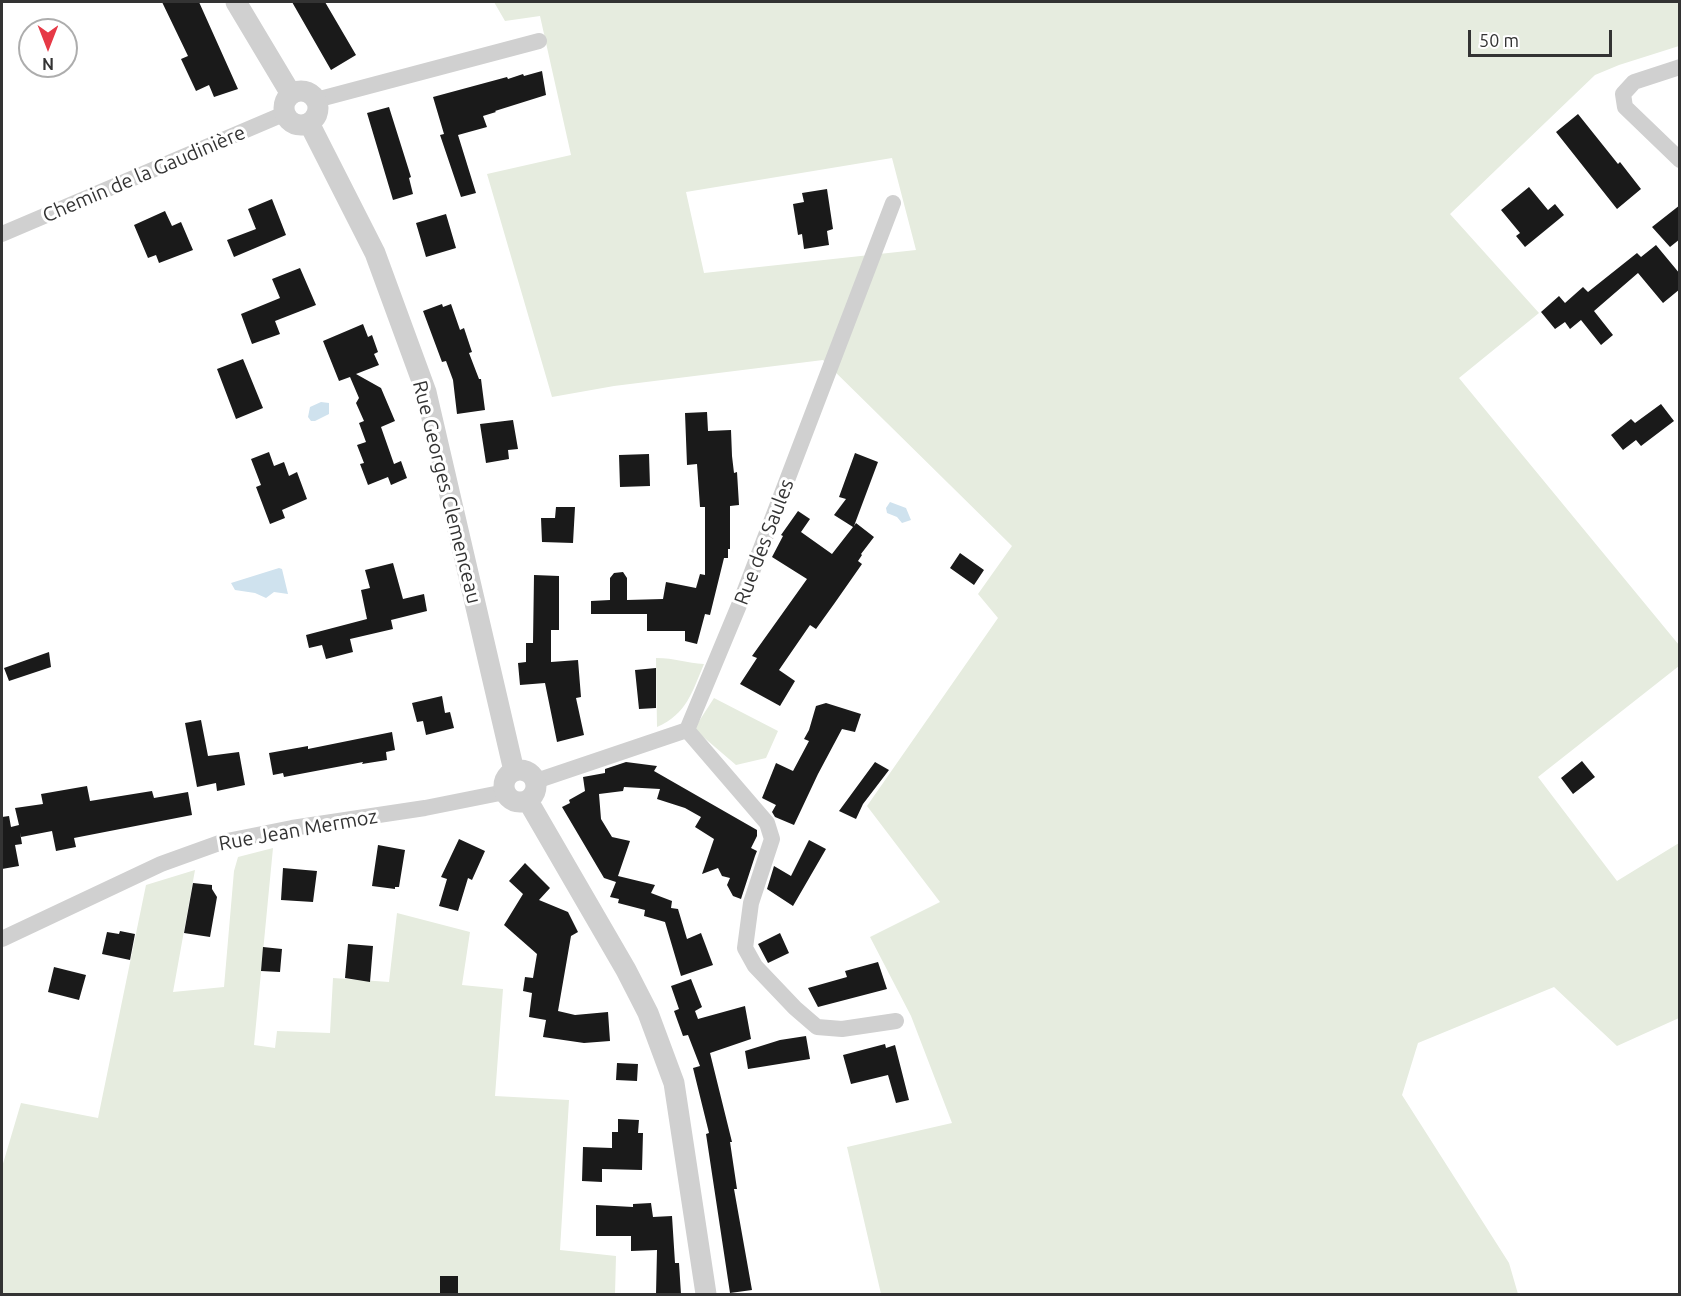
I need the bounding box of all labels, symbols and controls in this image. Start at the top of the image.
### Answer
north arrow [18,18,78,78]
scale bar [1471,18,1615,56]
text: 50 m [1479,30,1519,50]
text: N [42,55,54,73]
street label: Chemin de la Gaudinière [39,120,249,228]
street label: Rue Georges Clemenceau [408,378,486,606]
street label: Rue des Saules [729,476,799,608]
street label: Rue Jean Mermoz [217,804,379,856]

